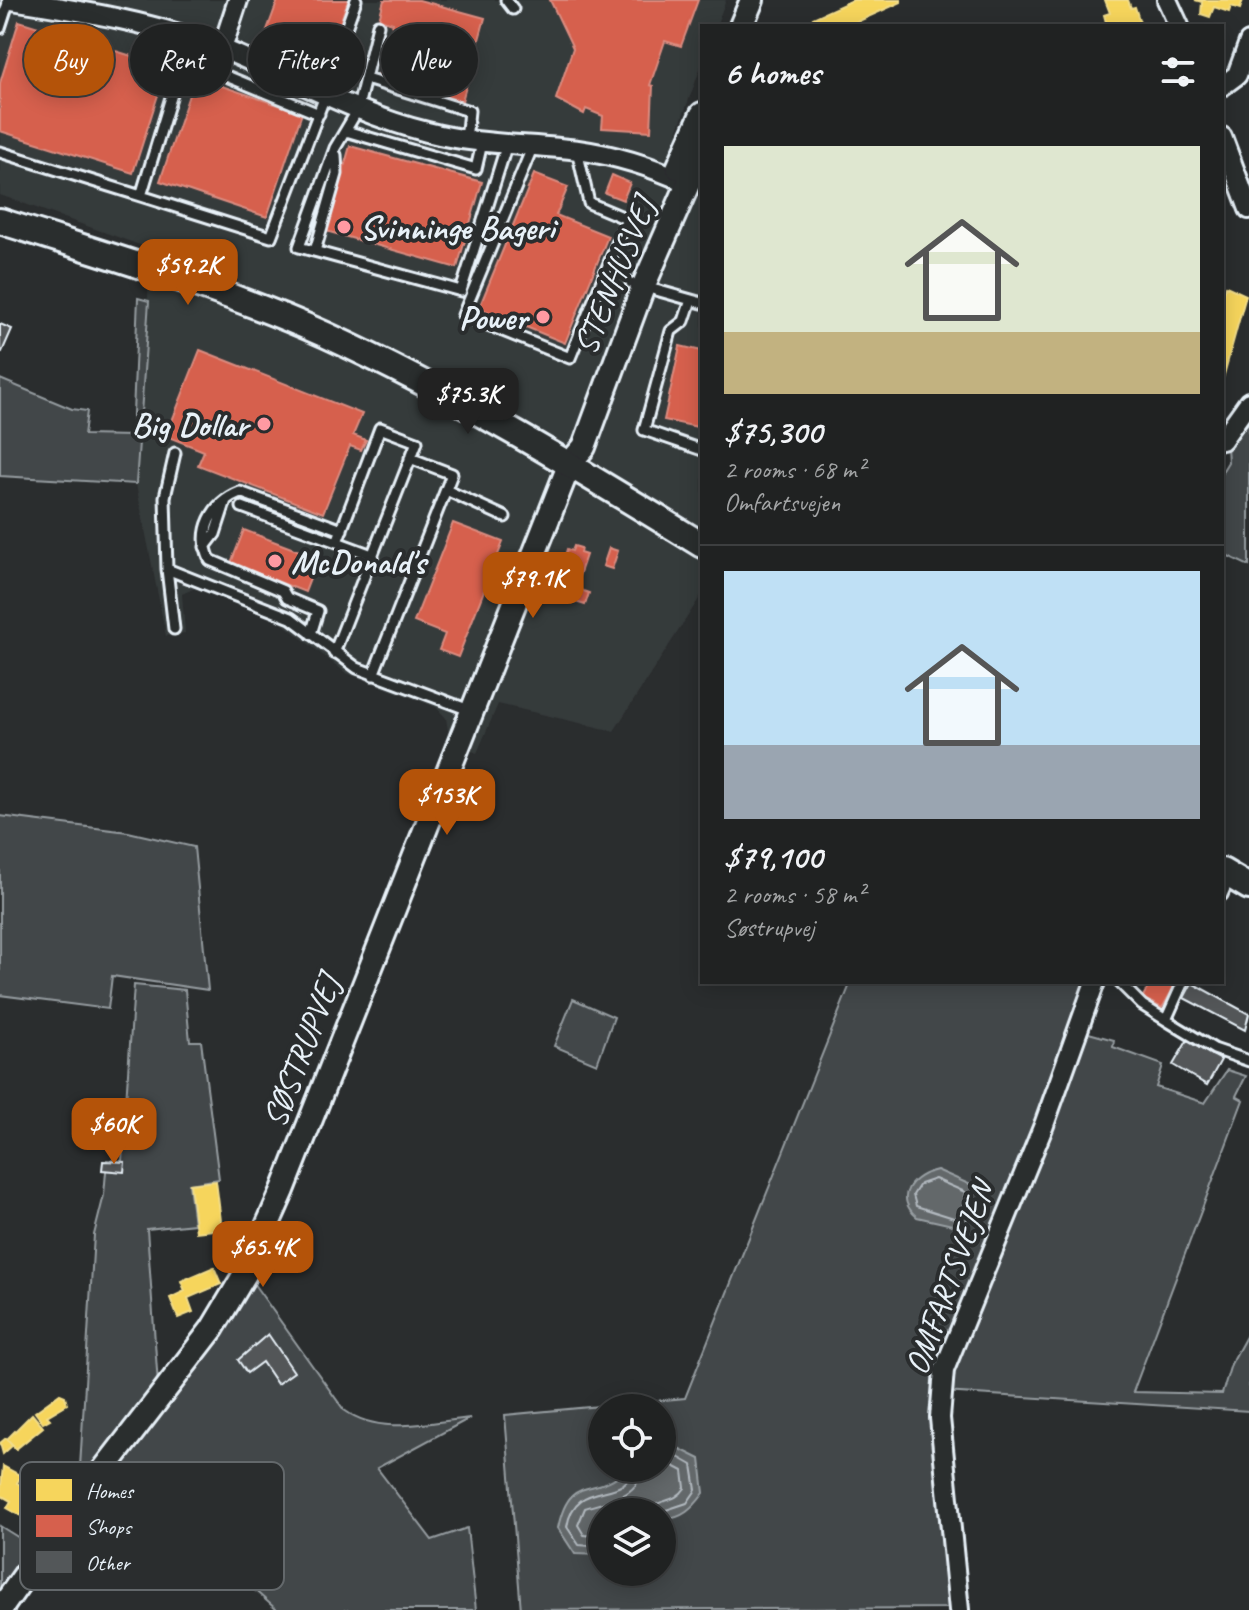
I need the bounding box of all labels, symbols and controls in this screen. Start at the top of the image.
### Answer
chip: Buy [24,24,114,96]
chip: Rent [130,24,232,96]
chip: Filters [248,24,365,96]
chip: New [381,24,478,96]
icon: filters [1156,50,1200,94]
text: 6 homes [724,51,821,94]
street label: STENHUSVEJ [563,186,667,361]
icon: home [890,198,1034,342]
place label: Svinninge Bageri [360,206,559,249]
marker: Svinninge Bageri [335,218,353,236]
pin: $59.2K [123,239,253,307]
text: $59.2K [156,248,220,281]
place label: Power [459,296,531,339]
marker: Power [534,308,552,326]
pin: $75.3K [403,368,533,436]
text: $75.3K [436,377,500,410]
place label: Big Dollar [132,403,252,446]
text: $75,300 [724,410,822,453]
marker: Big Dollar [255,415,273,433]
text: 2 rooms · 68 m² [724,453,865,486]
text: Omfartsvejen [724,486,840,519]
place label: McDonald's [291,540,429,583]
marker: McDonald's [266,552,284,570]
pin: $79.1K [468,552,598,620]
text: $79.1K [501,561,565,594]
icon: home [890,623,1034,767]
pin: $153K [391,769,503,837]
text: $153K [417,778,477,811]
text: $79,100 [724,835,822,878]
text: 2 rooms · 58 m² [724,878,865,911]
text: Søstrupvej [724,911,814,944]
street label: SØSTRUPVEJ [252,964,352,1133]
pin: $60K [67,1098,161,1166]
text: $60K [90,1107,138,1140]
street label: OMFARTSVEJEN [894,1171,1005,1380]
pin: $65.4K [198,1221,328,1289]
text: $65.4K [230,1230,296,1263]
map controls [588,1394,676,1586]
button: locate [588,1394,676,1482]
legend [20,1462,284,1590]
text: Homes [86,1477,135,1505]
button: layers [588,1498,676,1586]
text: Shops [86,1513,133,1541]
text: Other [86,1549,132,1577]

